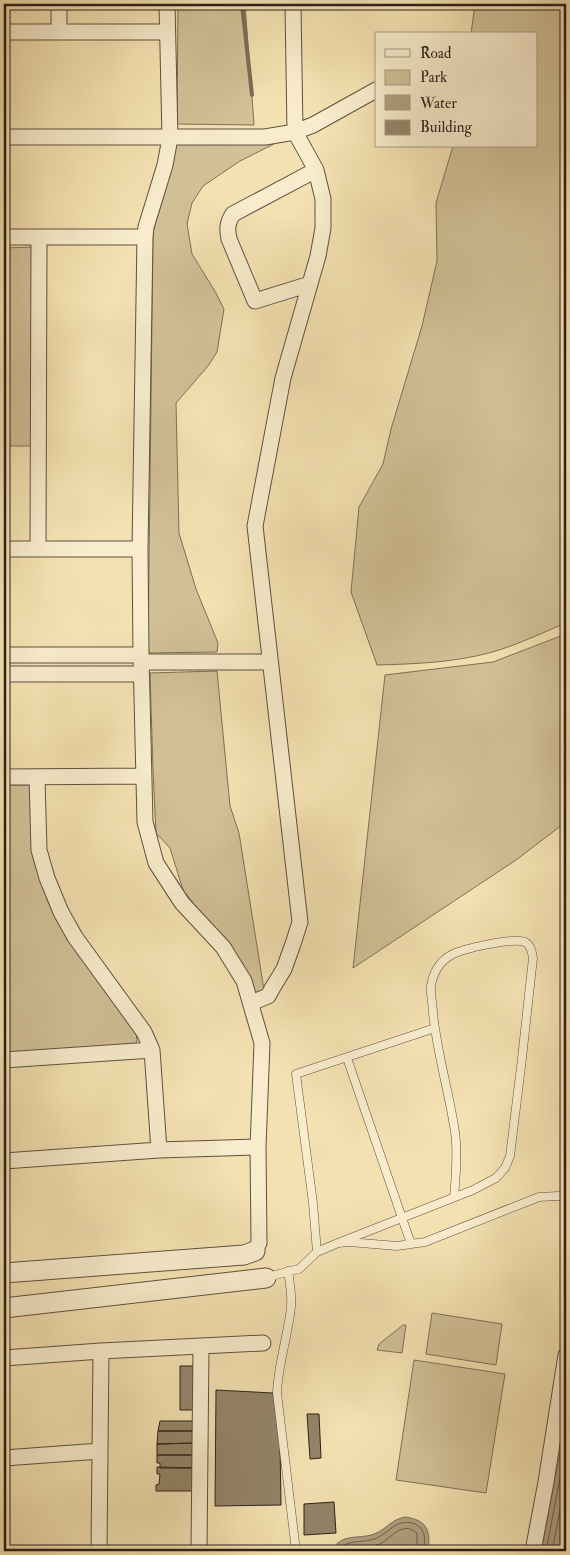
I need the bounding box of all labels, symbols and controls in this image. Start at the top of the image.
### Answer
legend [375,32,538,148]
text: Road [420,44,452,63]
text: Park [420,68,447,87]
text: Water [419,94,457,113]
text: Building [420,118,472,137]

